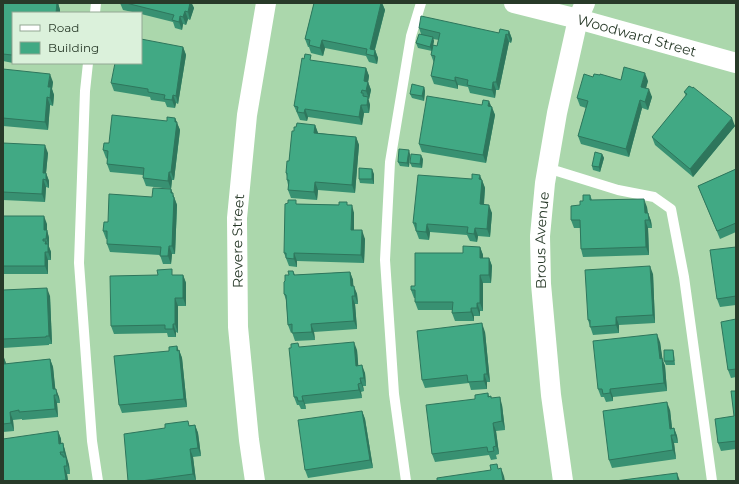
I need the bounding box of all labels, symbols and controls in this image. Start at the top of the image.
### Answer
street label: Woodward Street [575,10,699,61]
legend [12,12,142,64]
text: Road [48,20,79,35]
text: Building [48,40,99,55]
street label: Brous Avenue [531,191,553,289]
street label: Revere Street [228,193,248,288]

